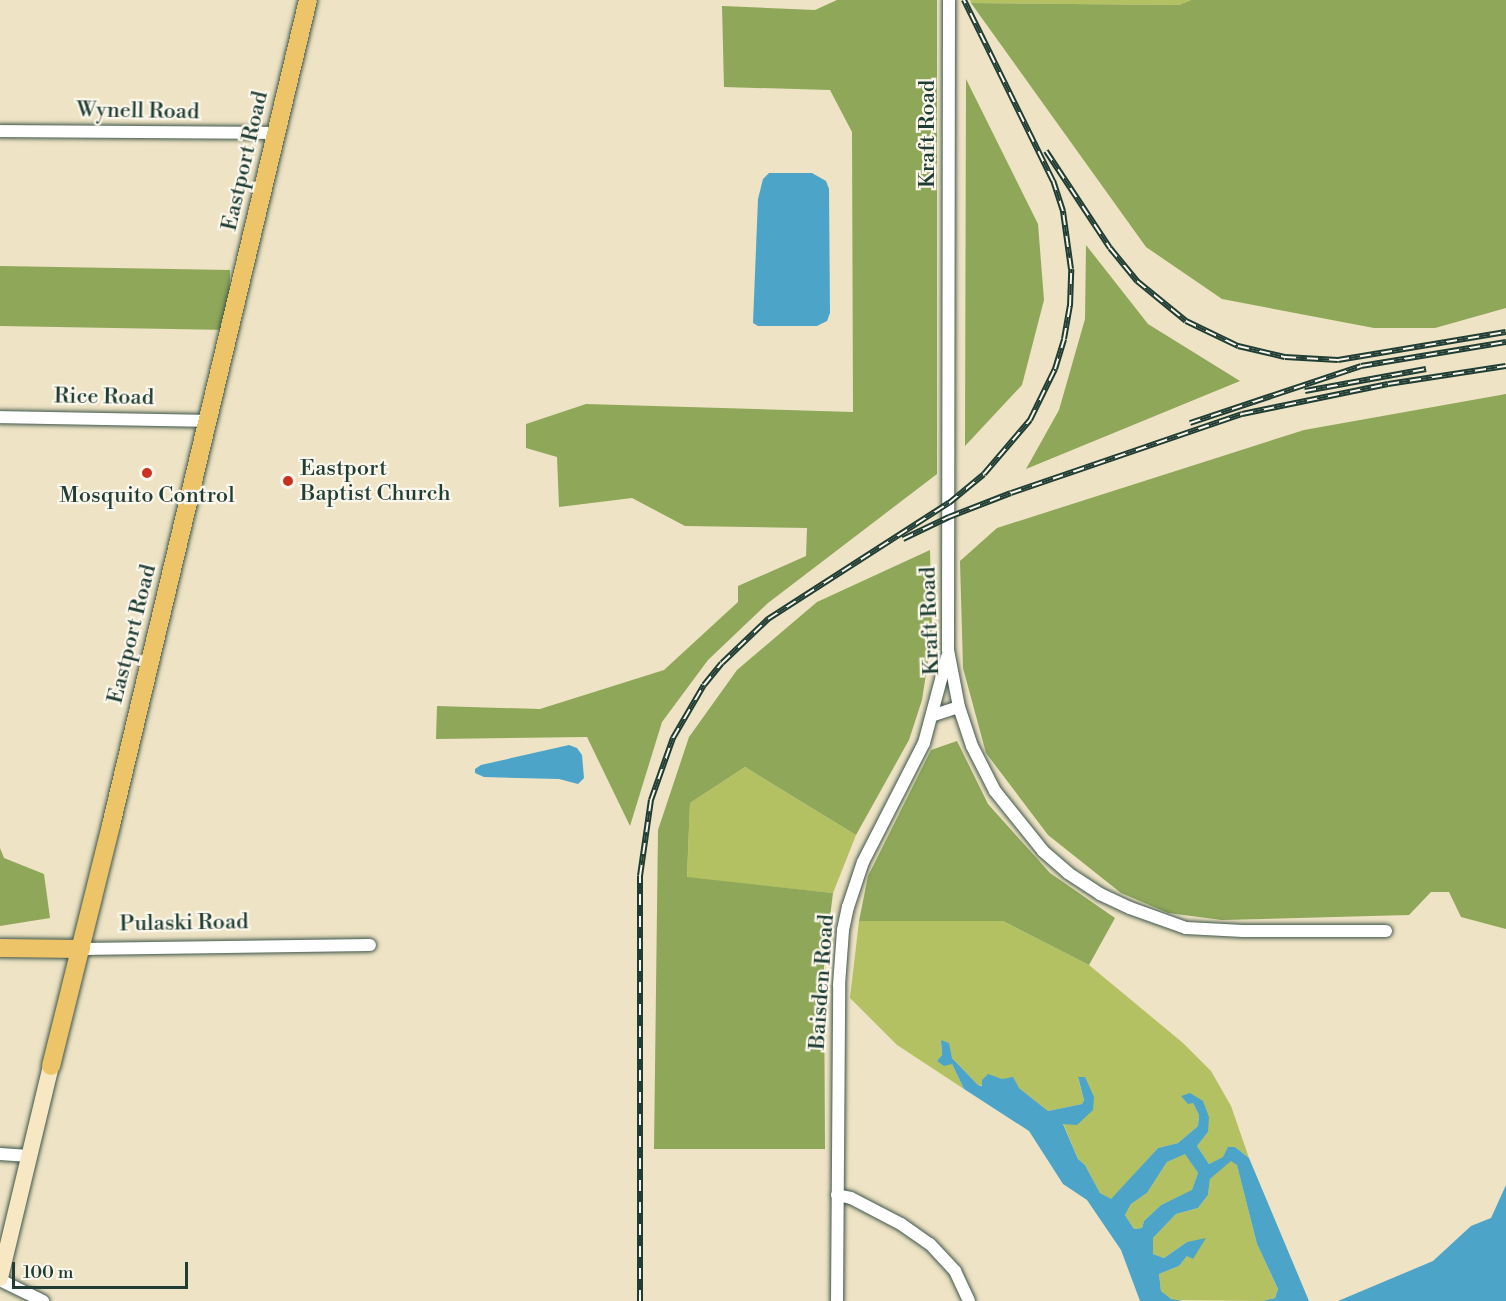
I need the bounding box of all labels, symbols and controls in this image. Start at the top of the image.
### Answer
street label: Kraft Road [915,80,941,188]
street label: Eastport Road [216,89,274,233]
street label: Wynell Road [76,97,200,125]
street label: Rice Road [54,383,154,411]
place label: Eastport Baptist Church [300,455,451,506]
marker: Mosquito Control [140,466,154,480]
marker: Eastport Baptist Church [281,474,295,488]
place label: Mosquito Control [59,483,235,509]
street label: Eastport Road [102,562,162,706]
street label: Kraft Road [915,566,945,676]
street label: Pulaski Road [119,909,249,937]
street label: Baisden Road [804,913,840,1051]
scale bar [15,1250,190,1288]
text: 100 m [23,1261,74,1284]

